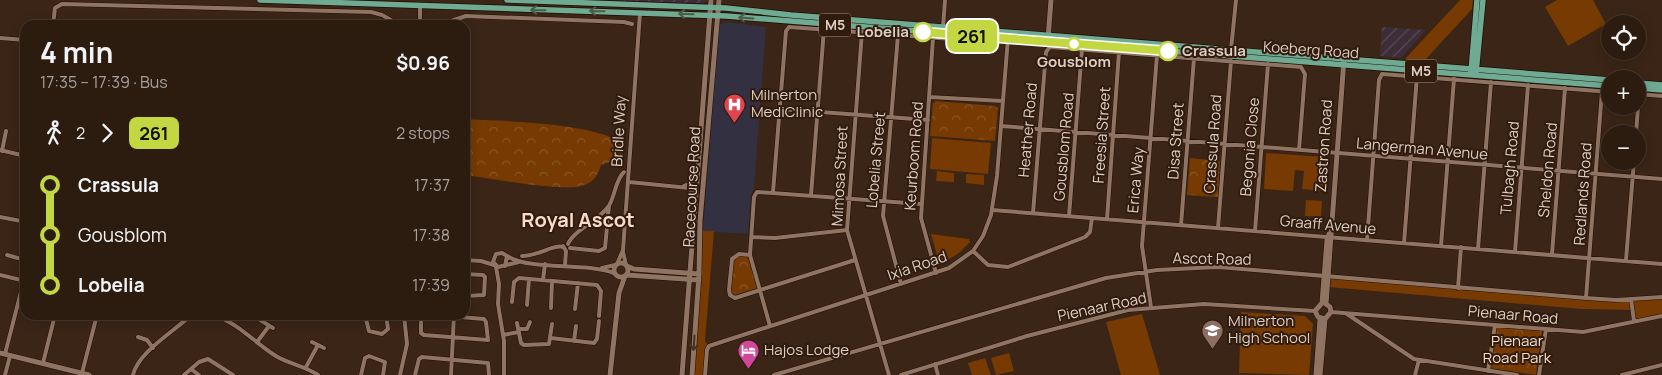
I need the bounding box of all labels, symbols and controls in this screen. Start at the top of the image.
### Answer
one-way arrow [530,5,546,15]
one-way arrow [589,6,605,16]
one-way arrow [679,10,695,19]
one-way arrow [739,13,755,23]
road number: M5 [819,14,851,36]
map controls [1601,15,1646,170]
button: locate [1601,15,1646,60]
line badge: 261 [943,20,1001,52]
place label: Lobelia [856,21,909,42]
marker: Lobelia [913,22,933,42]
text: 261 [957,24,987,48]
text: 4 min [40,33,113,71]
street label: Koeberg Road [1262,36,1360,63]
marker: Gousblom [1067,37,1081,51]
place label: Crassula [1182,40,1246,61]
marker: Crassula [1158,41,1178,61]
text: $0.96 [396,50,450,76]
place label: Gousblom [1037,51,1111,72]
road number: M5 [1405,59,1437,82]
button: + [1601,70,1646,115]
text: 17:35 – 17:39 · Bus [40,71,168,93]
street label: Heather Road [1013,82,1042,178]
place label: Milnerton MediClinic [751,84,823,122]
street label: Freesia Street [1088,86,1115,184]
hospital icon: Milnerton MediClinic [723,92,747,123]
street label: Gousblom Road [1048,92,1079,202]
street label: Crassula Road [1199,94,1226,194]
street label: Bridle Way [606,95,631,167]
street label: Begonia Close [1235,96,1264,197]
street label: Zastron Road [1310,99,1337,193]
street label: Keurboom Road [899,101,928,211]
street label: Disa Street [1162,102,1189,180]
street label: Lobelia Street [861,111,890,209]
icon: walk [40,119,68,147]
icon: forward [93,119,121,147]
street label: Tulbagh Road [1495,120,1524,216]
text: 261 [139,121,169,145]
street label: Sheldon Road [1533,121,1562,219]
text: 2 [76,122,85,144]
text: 2 stops [396,122,450,144]
street label: Mimosa Street [826,125,853,227]
button: − [1601,125,1646,170]
street label: Racecourse Road [678,126,705,248]
street label: Langerman Avenue [1355,132,1489,165]
street label: Redlands Road [1568,142,1597,246]
street label: Erica Way [1122,146,1149,214]
text: Crassula [78,172,159,198]
text: 17:37 [414,174,450,196]
district label: Royal Ascot [521,206,635,233]
street label: Graaff Avenue [1279,210,1377,239]
text: Gousblom [78,222,167,248]
text: 17:38 [413,224,450,246]
street label: Ixia Road [884,246,949,286]
street label: Ascot Road [1172,247,1252,270]
text: Lobelia [78,272,145,298]
text: 17:39 [412,274,450,296]
street label: Pienaar Road [1055,287,1148,326]
street label: Pienaar Road [1467,300,1559,329]
place label: Milnerton High School [1228,310,1310,348]
school or university icon: Milnerton High School [1200,318,1224,349]
park label: Pienaar Road Park [1483,330,1552,368]
one-way arrow [689,335,699,351]
hotel icon: Hajos Lodge [736,338,760,369]
place label: Hajos Lodge [764,339,849,360]

